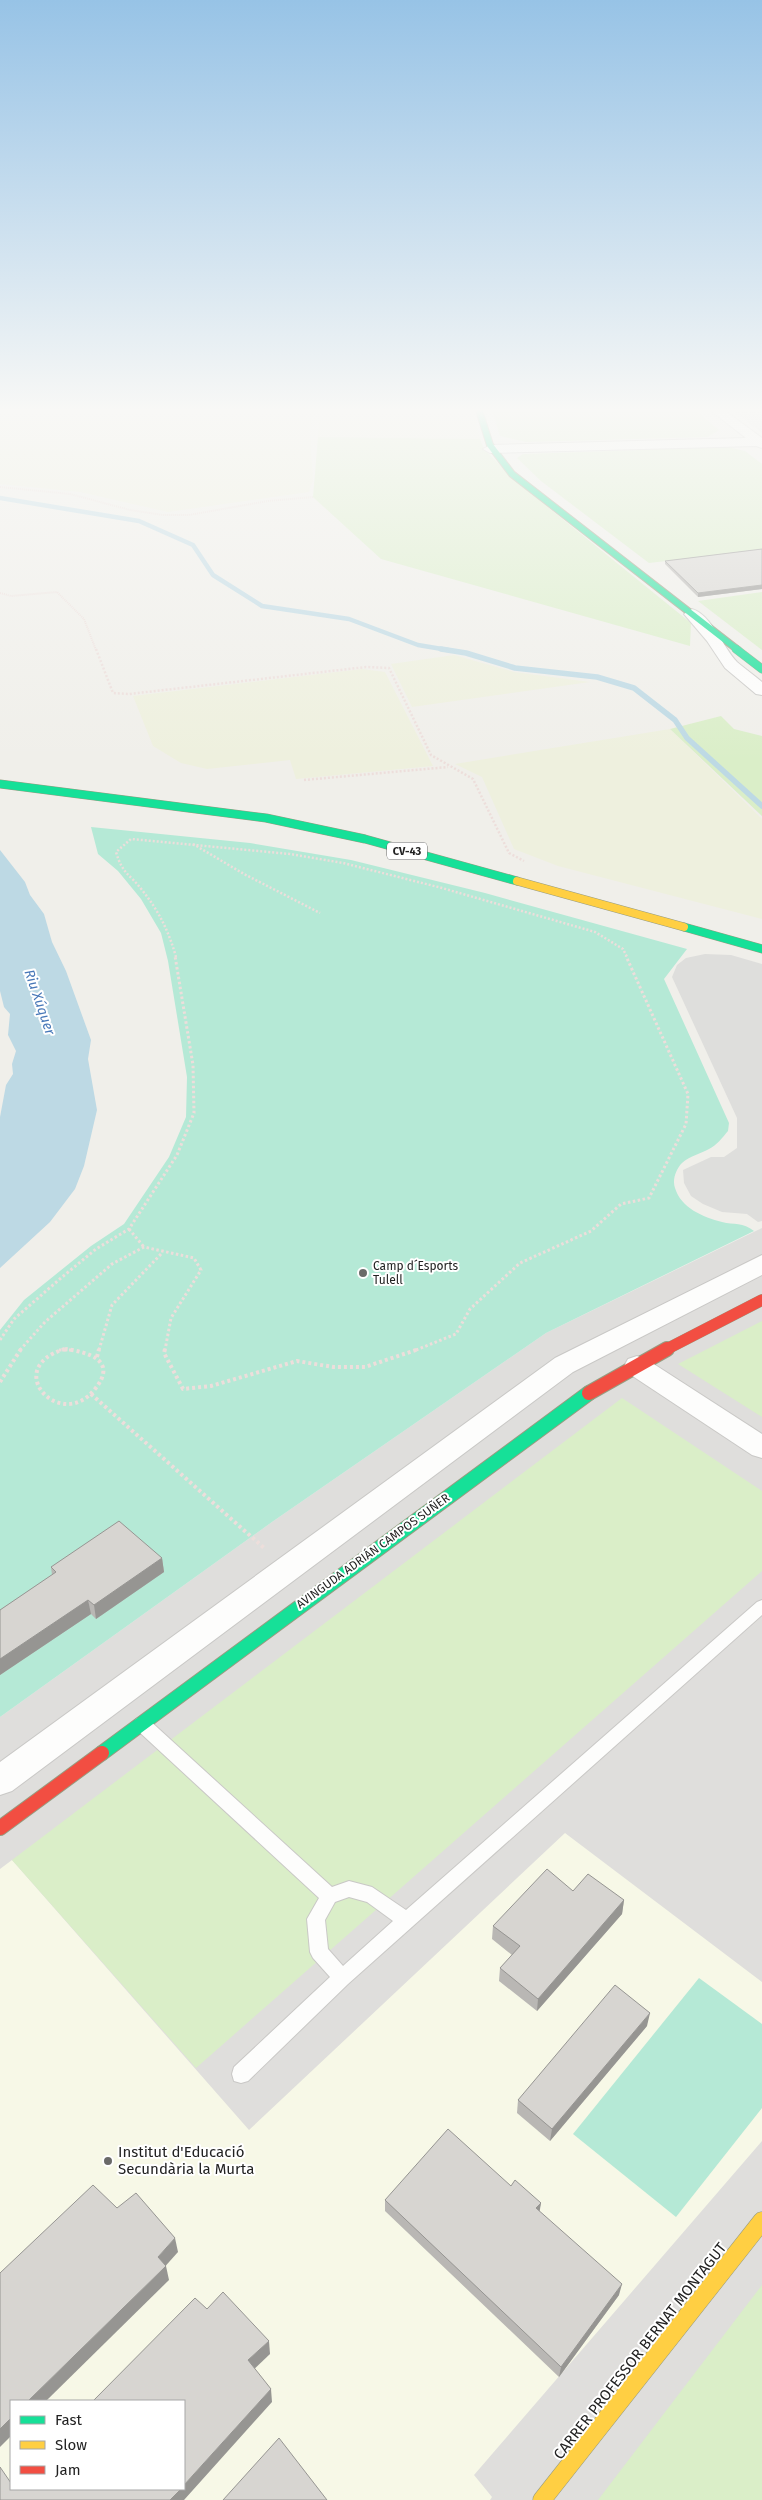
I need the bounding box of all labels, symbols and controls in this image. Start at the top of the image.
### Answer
road number: CV-43 [387,842,427,859]
water label: Riu Xúquer [20,967,59,1038]
place label: Camp d´Esports Tulell [373,1259,459,1287]
marker: Camp d´Esports Tulell [357,1267,369,1279]
street label: AVINGUDA ADRIÁN CAMPOS SUÑER [293,1490,452,1611]
place label: Institut d'Educació Secundària la Murta [118,2143,254,2178]
marker: Institut d'Educació Secundària la Murta [102,2155,114,2167]
street label: CARRER PROFESSOR BERNAT MONTAGUT [550,2239,730,2463]
legend [10,2400,185,2490]
text: Fast [55,2411,82,2429]
text: Slow [55,2436,87,2454]
text: Jam [55,2461,81,2479]

